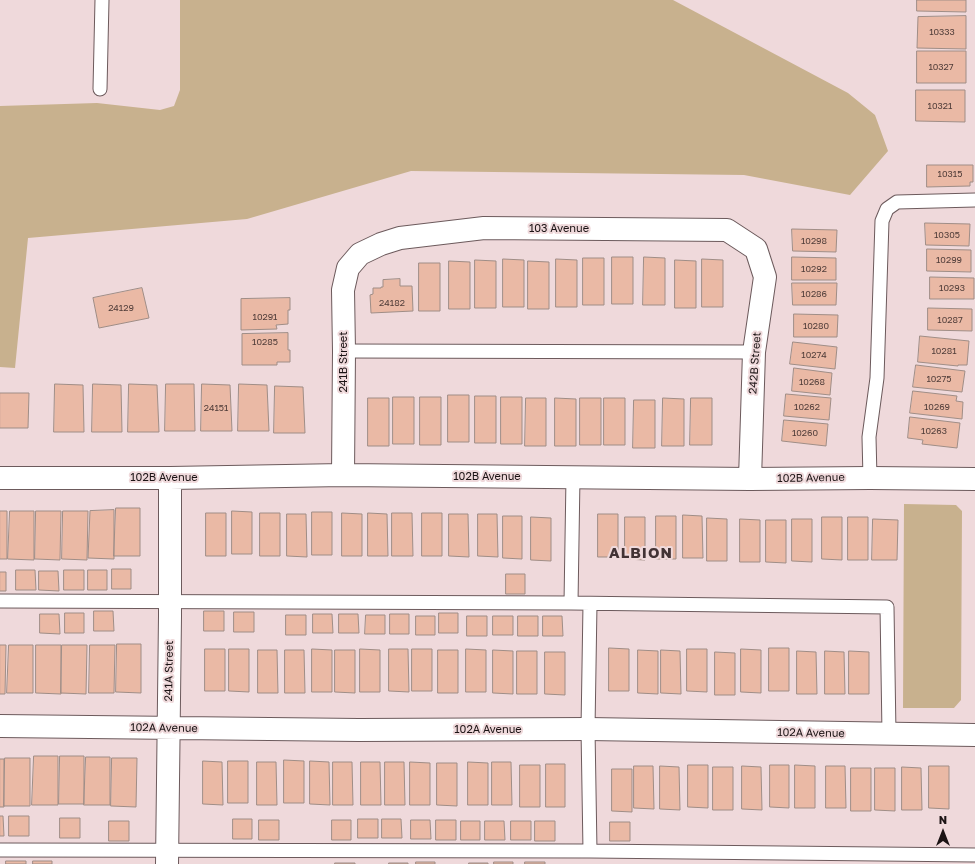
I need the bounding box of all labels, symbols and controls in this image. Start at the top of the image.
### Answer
house number: 10333 [929,27,955,37]
house number: 10327 [928,62,954,72]
house number: 10321 [928,101,952,111]
house number: 10315 [938,169,962,179]
street label: 103 Avenue [529,222,589,236]
house number: 10305 [934,230,960,240]
house number: 10298 [801,236,827,246]
house number: 10299 [936,255,962,265]
house number: 10292 [801,264,827,274]
house number: 10293 [939,283,965,293]
house number: 10286 [801,289,827,299]
house number: 24182 [379,298,405,308]
house number: 24129 [108,303,134,313]
house number: 10291 [253,312,277,322]
house number: 10287 [937,315,963,325]
house number: 10280 [803,321,829,331]
street label: 241B Street [337,331,351,393]
street label: 242B Street [746,332,764,394]
house number: 10285 [252,337,278,347]
house number: 10281 [931,346,957,356]
house number: 10274 [801,350,827,360]
house number: 10275 [926,374,952,384]
house number: 10268 [799,377,825,387]
house number: 10262 [794,402,820,412]
house number: 10269 [924,402,950,412]
house number: 24151 [204,403,228,413]
house number: 10263 [921,426,947,436]
house number: 10260 [792,428,818,438]
street label: 102B Avenue [453,470,521,484]
street label: 102B Avenue [130,471,198,485]
street label: 102B Avenue [777,471,845,485]
district label: ALBION [609,544,673,562]
street label: 241A Street [162,640,176,702]
street label: 102A Avenue [130,721,198,735]
street label: 102A Avenue [454,723,522,737]
street label: 102A Avenue [777,726,845,740]
north arrow [923,812,963,852]
text: N [939,813,947,826]

